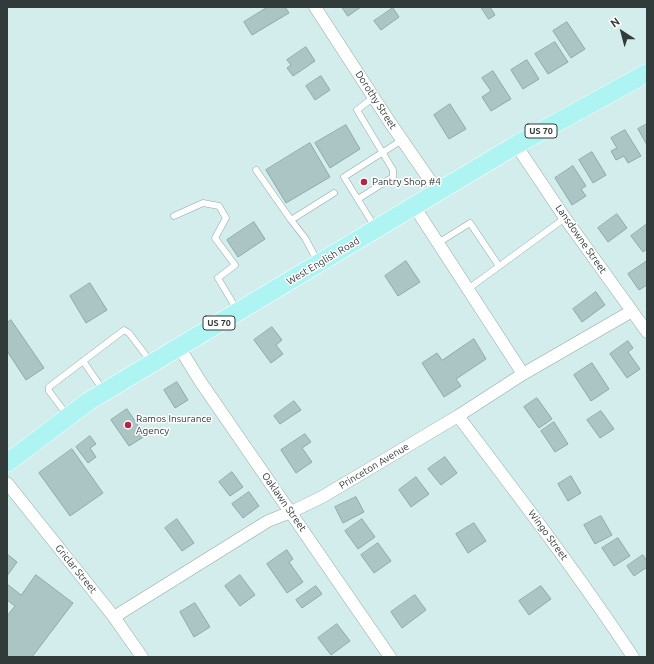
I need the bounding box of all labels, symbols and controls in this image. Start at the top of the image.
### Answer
north arrow [602,12,642,52]
text: N [608,15,622,30]
street label: Dorothy Street [353,69,399,131]
road number: US 70 [525,124,557,138]
place label: Pantry Shop #4 [372,176,441,188]
marker: Pantry Shop #4 [359,177,369,187]
street label: Lansdowne Street [553,202,609,276]
street label: West English Road [284,235,362,287]
road number: US 70 [203,316,235,330]
place label: Ramos Insurance Agency [136,413,212,436]
marker: Ramos Insurance Agency [123,420,133,430]
street label: Princeton Avenue [337,440,411,492]
street label: Oaklawn Street [259,470,309,534]
street label: Wingo Street [526,507,570,563]
street label: Griclar Street [53,542,99,596]

